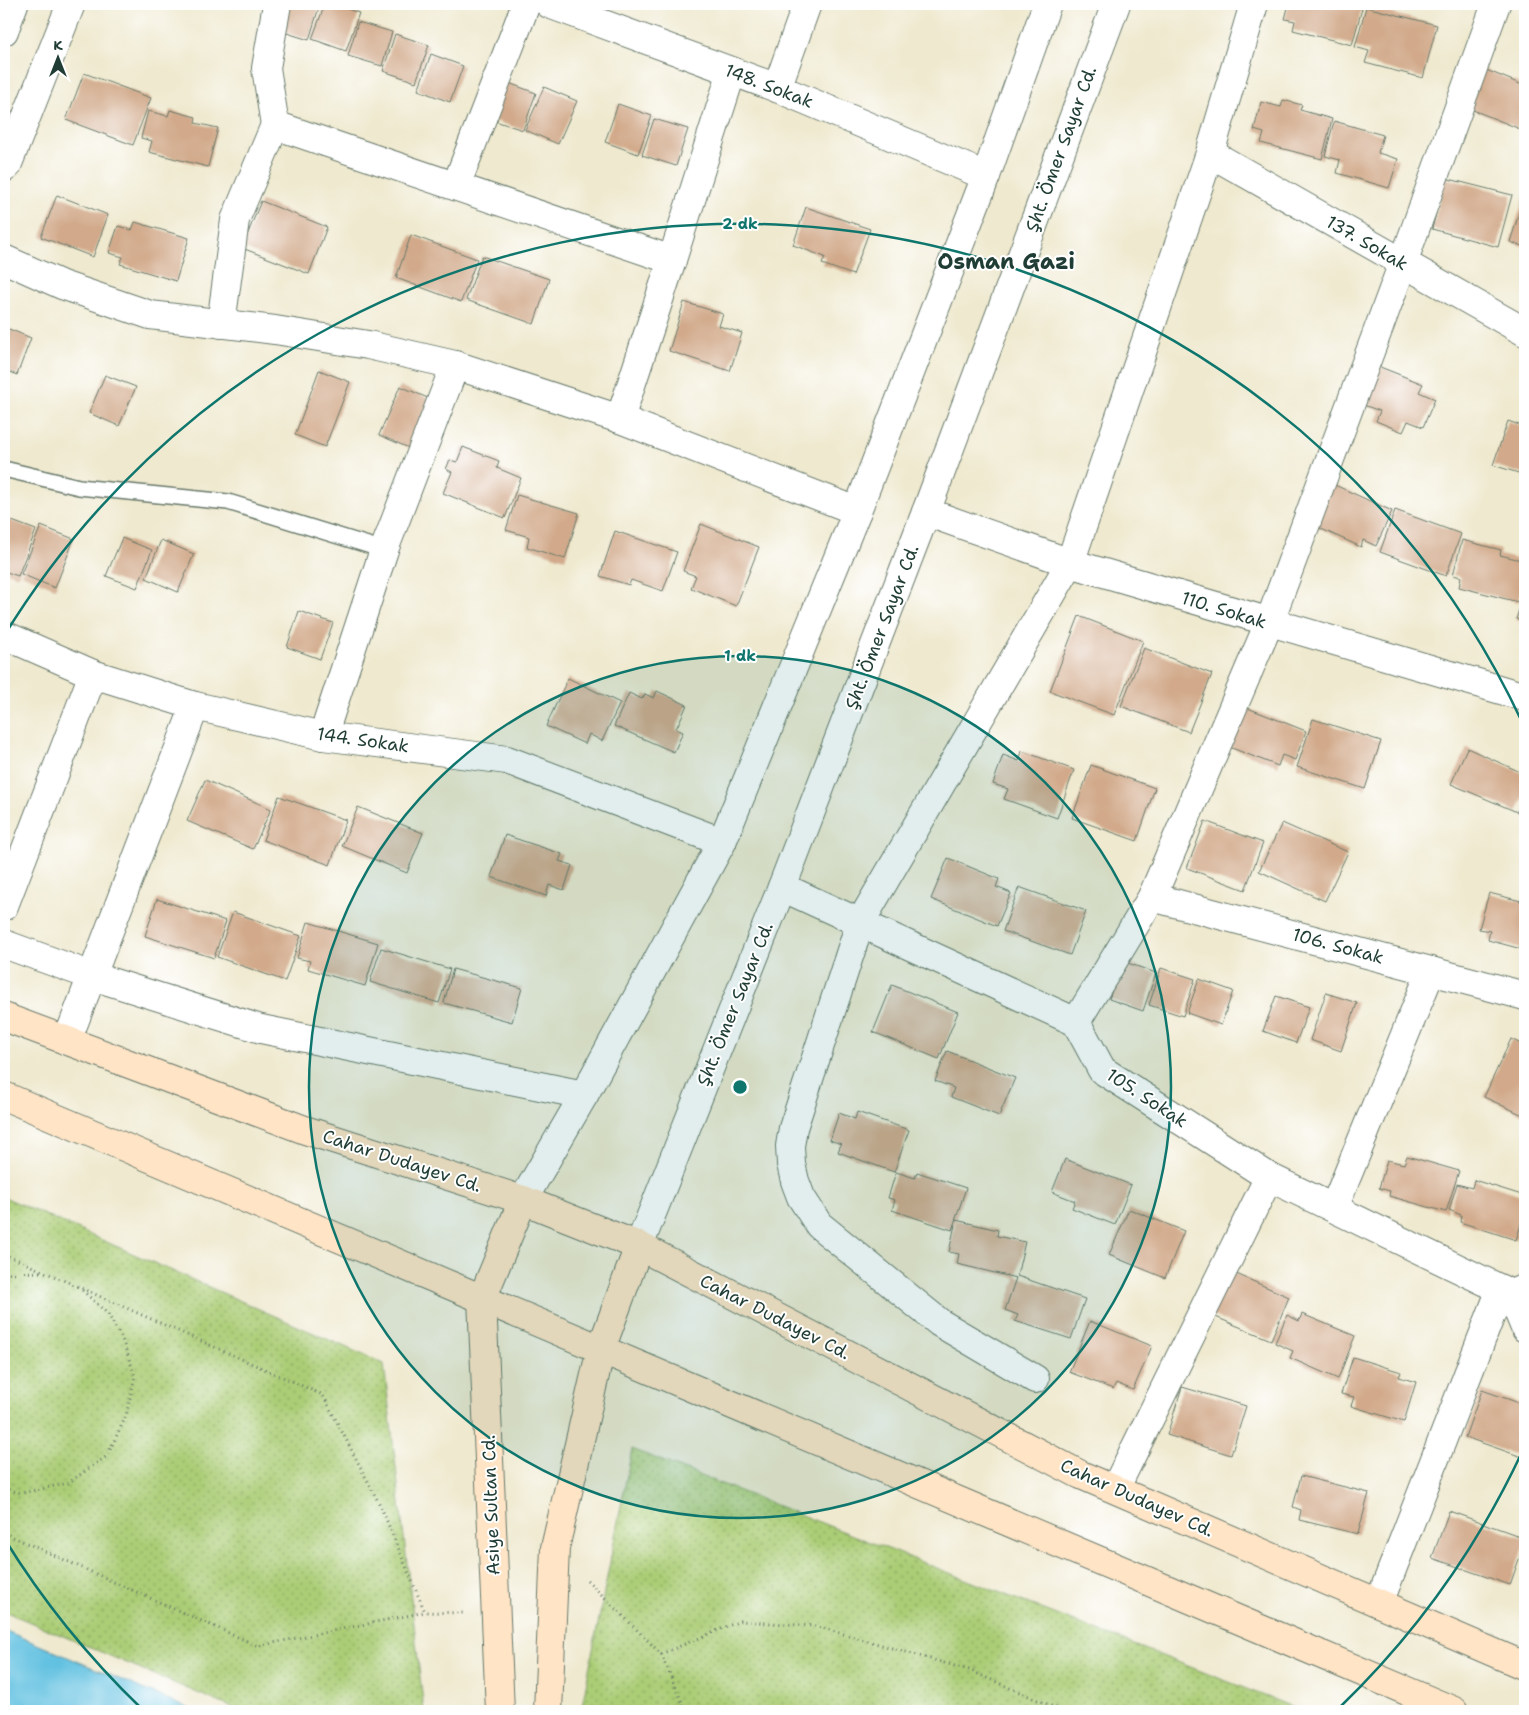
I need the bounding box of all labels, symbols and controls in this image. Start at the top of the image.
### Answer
north arrow [32,32,82,82]
text: K [53,36,63,54]
street label: 148. Sokak [721,58,817,114]
street label: Şht. Ömer Sayar Cd. [1020,63,1102,235]
street label: 137. Sokak [1322,210,1412,276]
text: 2 dk [722,214,758,234]
district label: Osman Gazi [937,247,1075,276]
street label: Şht. Ömer Sayar Cd. [839,541,925,713]
street label: 110. Sokak [1179,586,1269,634]
text: 1 dk [724,646,756,666]
street label: 144. Sokak [315,722,411,758]
street label: Şht. Ömer Sayar Cd. [691,918,779,1090]
street label: 106. Sokak [1290,922,1386,970]
street label: 105. Sokak [1102,1063,1192,1133]
centre of rings [731,1078,749,1096]
street label: Cahar Dudayev Cd. [320,1124,484,1198]
street label: Cahar Dudayev Cd. [696,1269,854,1365]
street label: Asiye Sultan Cd. [477,1434,505,1576]
street label: Cahar Dudayev Cd. [1056,1453,1218,1543]

